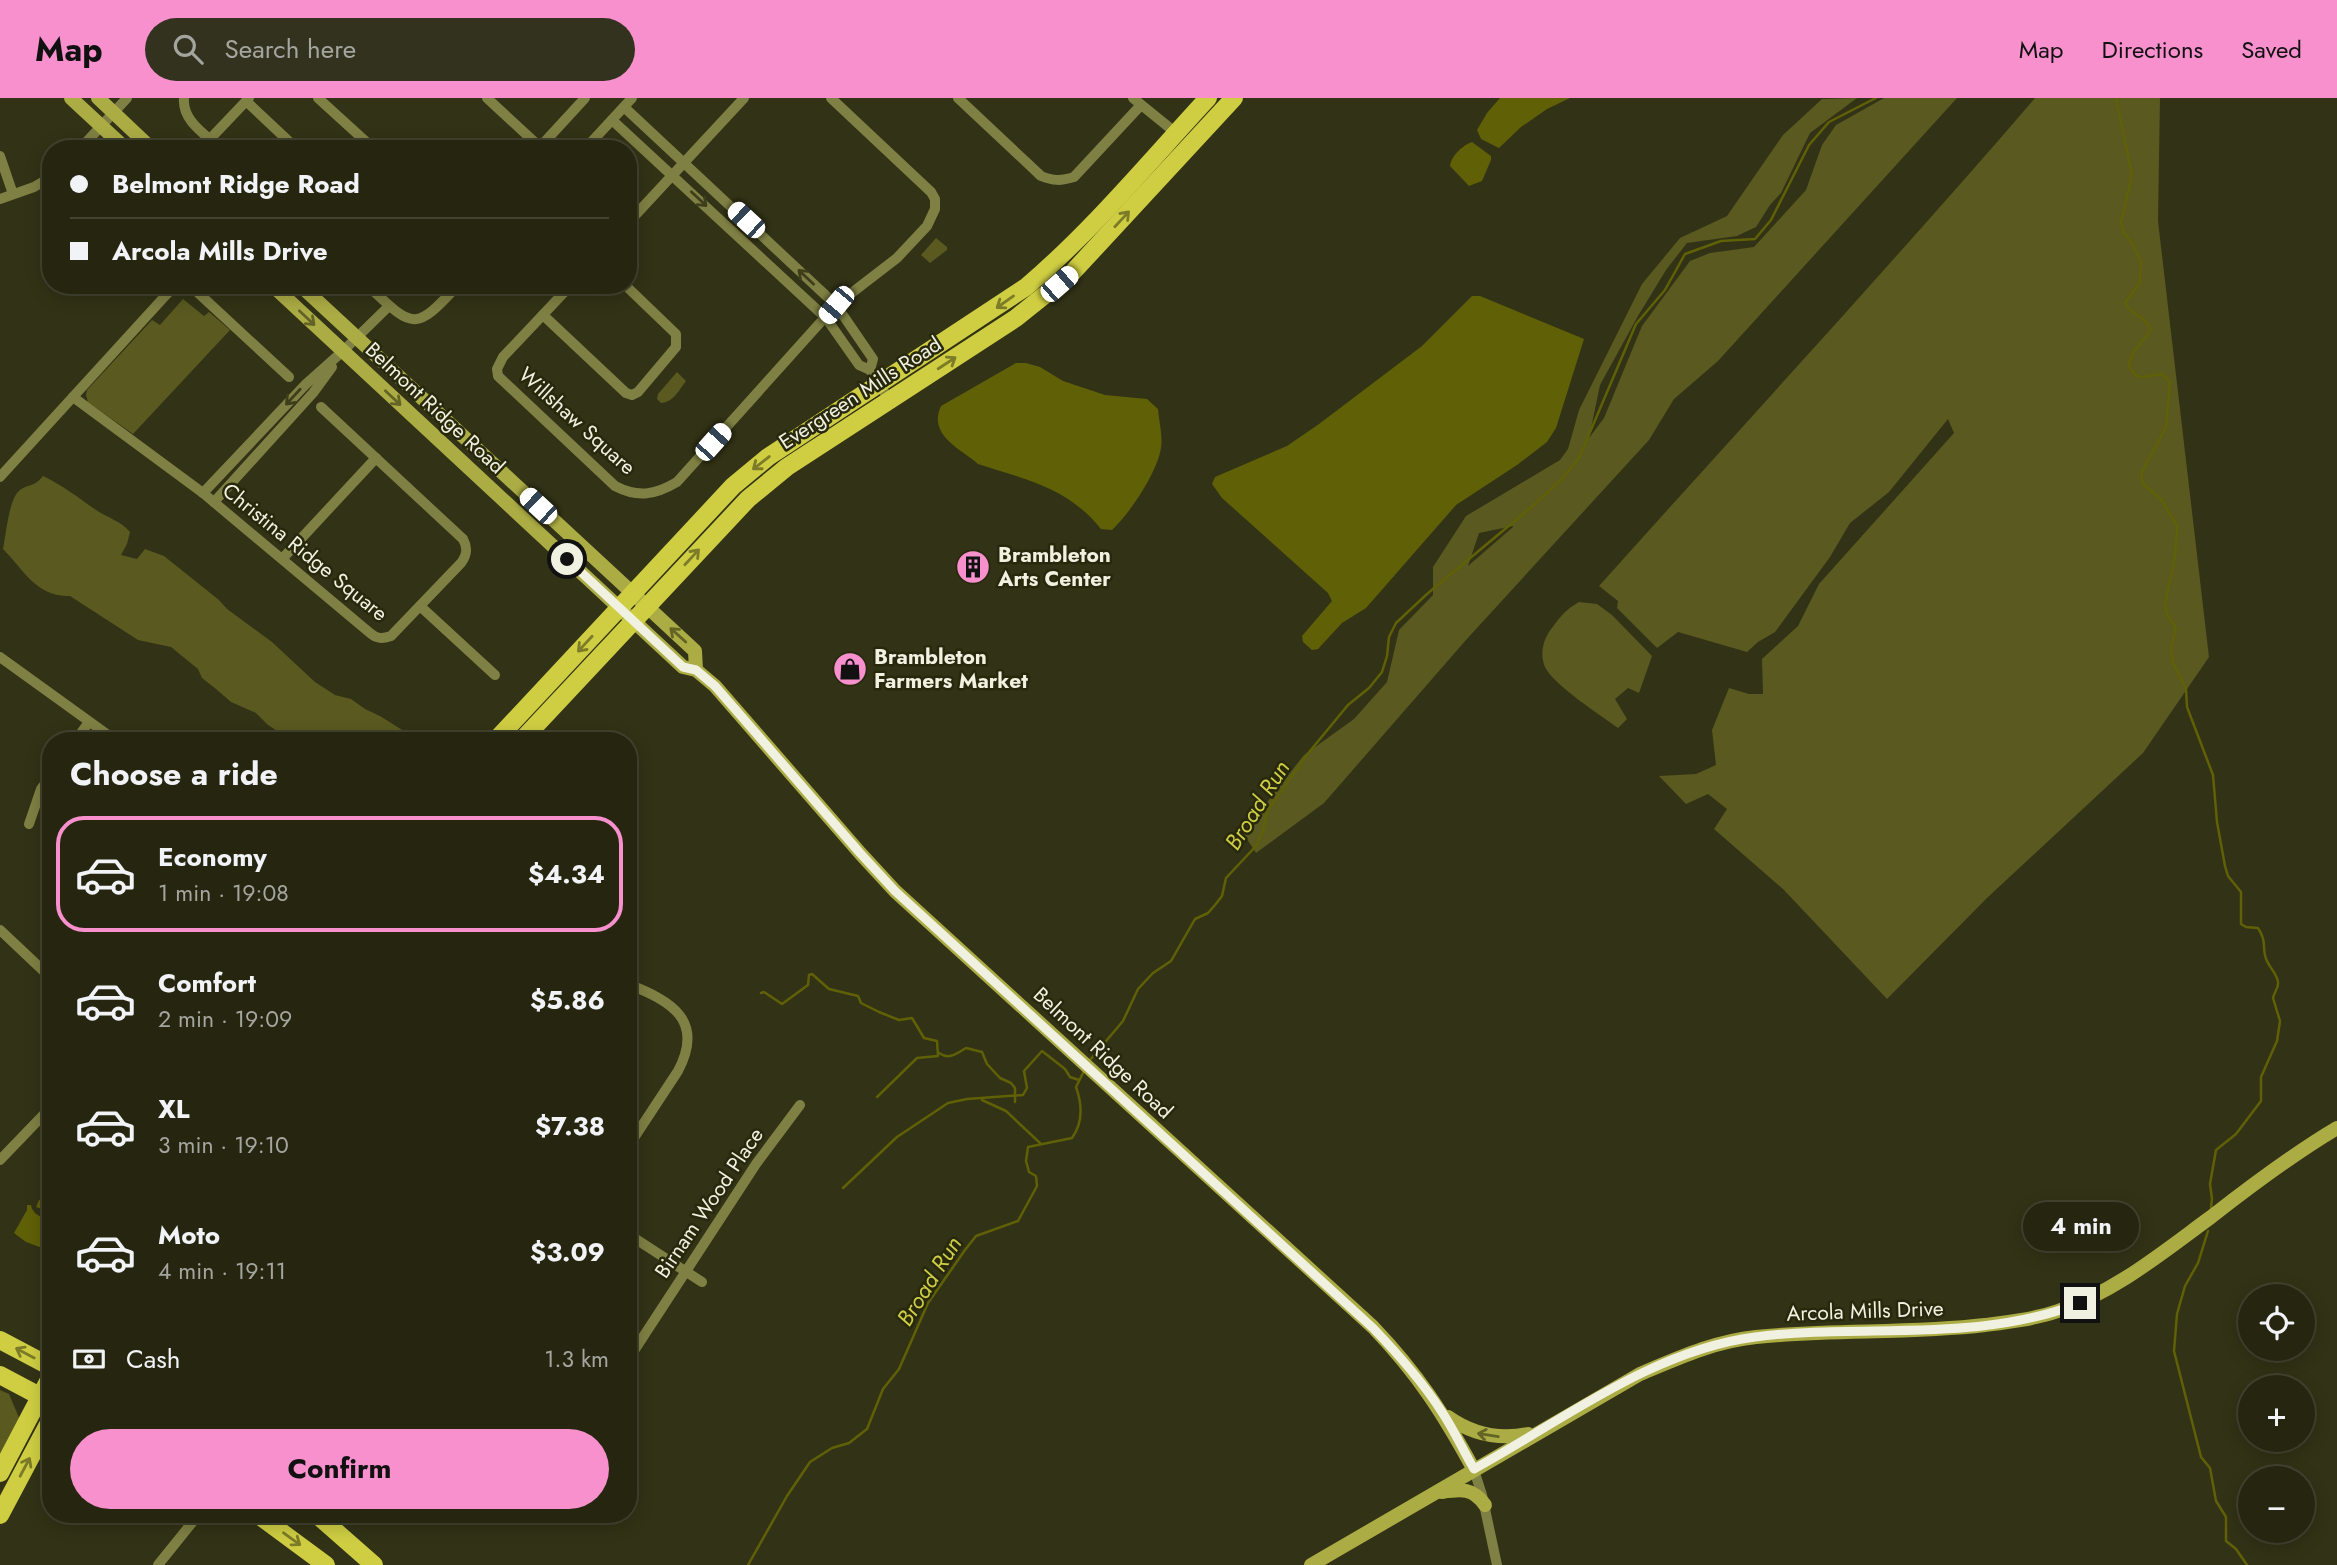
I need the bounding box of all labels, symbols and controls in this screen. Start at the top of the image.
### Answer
search box [145,18,635,81]
text: Map [35,26,103,73]
icon: search [169,30,207,68]
text: Search here [225,30,356,68]
text: Map [2019,32,2064,67]
text: Directions [2102,32,2203,67]
text: Saved [2241,32,2302,67]
text: Belmont Ridge Road [112,165,360,203]
one-way arrow [690,190,707,207]
car [724,198,769,242]
one-way arrow [1113,211,1130,228]
text: Arcola Mills Drive [112,232,328,270]
car [1037,262,1082,306]
one-way arrow [797,269,815,285]
car [815,282,858,328]
one-way arrow [996,295,1015,309]
one-way arrow [298,310,315,327]
street label: Evergreen Mills Road [773,329,947,457]
street label: Belmont Ridge Road [359,335,511,481]
one-way arrow [937,356,956,371]
street label: Willshaw Square [512,360,642,482]
one-way arrow [285,388,301,406]
one-way arrow [384,389,401,406]
car [692,419,735,465]
one-way arrow [753,455,771,470]
street label: Christina Ridge Square [216,476,394,628]
car [516,484,561,528]
place label: Brambleton Arts Center [997,540,1111,594]
route start [551,543,583,575]
building icon: Brambleton Arts Center [954,548,992,586]
one-way arrow [684,549,701,566]
one-way arrow [669,627,687,643]
one-way arrow [577,635,593,653]
place label: Brambleton Farmers Market [874,642,1028,696]
shop icon: Brambleton Farmers Market [831,650,869,688]
text: Choose a ride [70,751,278,797]
water label: Broad Run [1216,753,1298,857]
text: Economy [158,838,267,876]
icon: car [74,843,137,906]
text: $4.34 [528,855,605,893]
text: 1 min · 19:08 [158,876,289,910]
text: Comfort [158,964,256,1002]
icon: car [74,969,137,1032]
street label: Belmont Ridge Road [1027,980,1179,1126]
text: $5.86 [530,981,605,1019]
text: 2 min · 19:09 [158,1002,292,1036]
text: XL [158,1090,190,1128]
icon: car [74,1095,137,1158]
text: $7.38 [535,1107,605,1145]
street label: Birnam Wood Place [647,1122,771,1284]
text: 3 min · 19:10 [158,1128,289,1162]
callout: 4 min [2022,1202,2138,1250]
text: 4 min [2050,1209,2112,1243]
text: Moto [158,1216,220,1254]
icon: car [74,1221,137,1284]
water label: Broad Run [888,1229,970,1333]
text: $3.09 [530,1233,605,1271]
text: 4 min · 19:11 [158,1254,286,1288]
map controls [2238,1284,2315,1543]
button: locate [2238,1284,2315,1361]
route end [2064,1287,2096,1319]
street label: Arcola Mills Drive [1786,1293,1944,1329]
icon: cash [70,1340,108,1378]
text: Cash [126,1340,180,1378]
text: 1.3 km [544,1342,609,1376]
one-way arrow [16,1346,36,1360]
button: + [2238,1375,2315,1452]
one-way arrow [1477,1428,1500,1441]
button: Confirm [70,1429,609,1509]
one-way arrow [18,1457,32,1477]
button: − [2238,1466,2315,1543]
one-way arrow [282,1531,301,1546]

